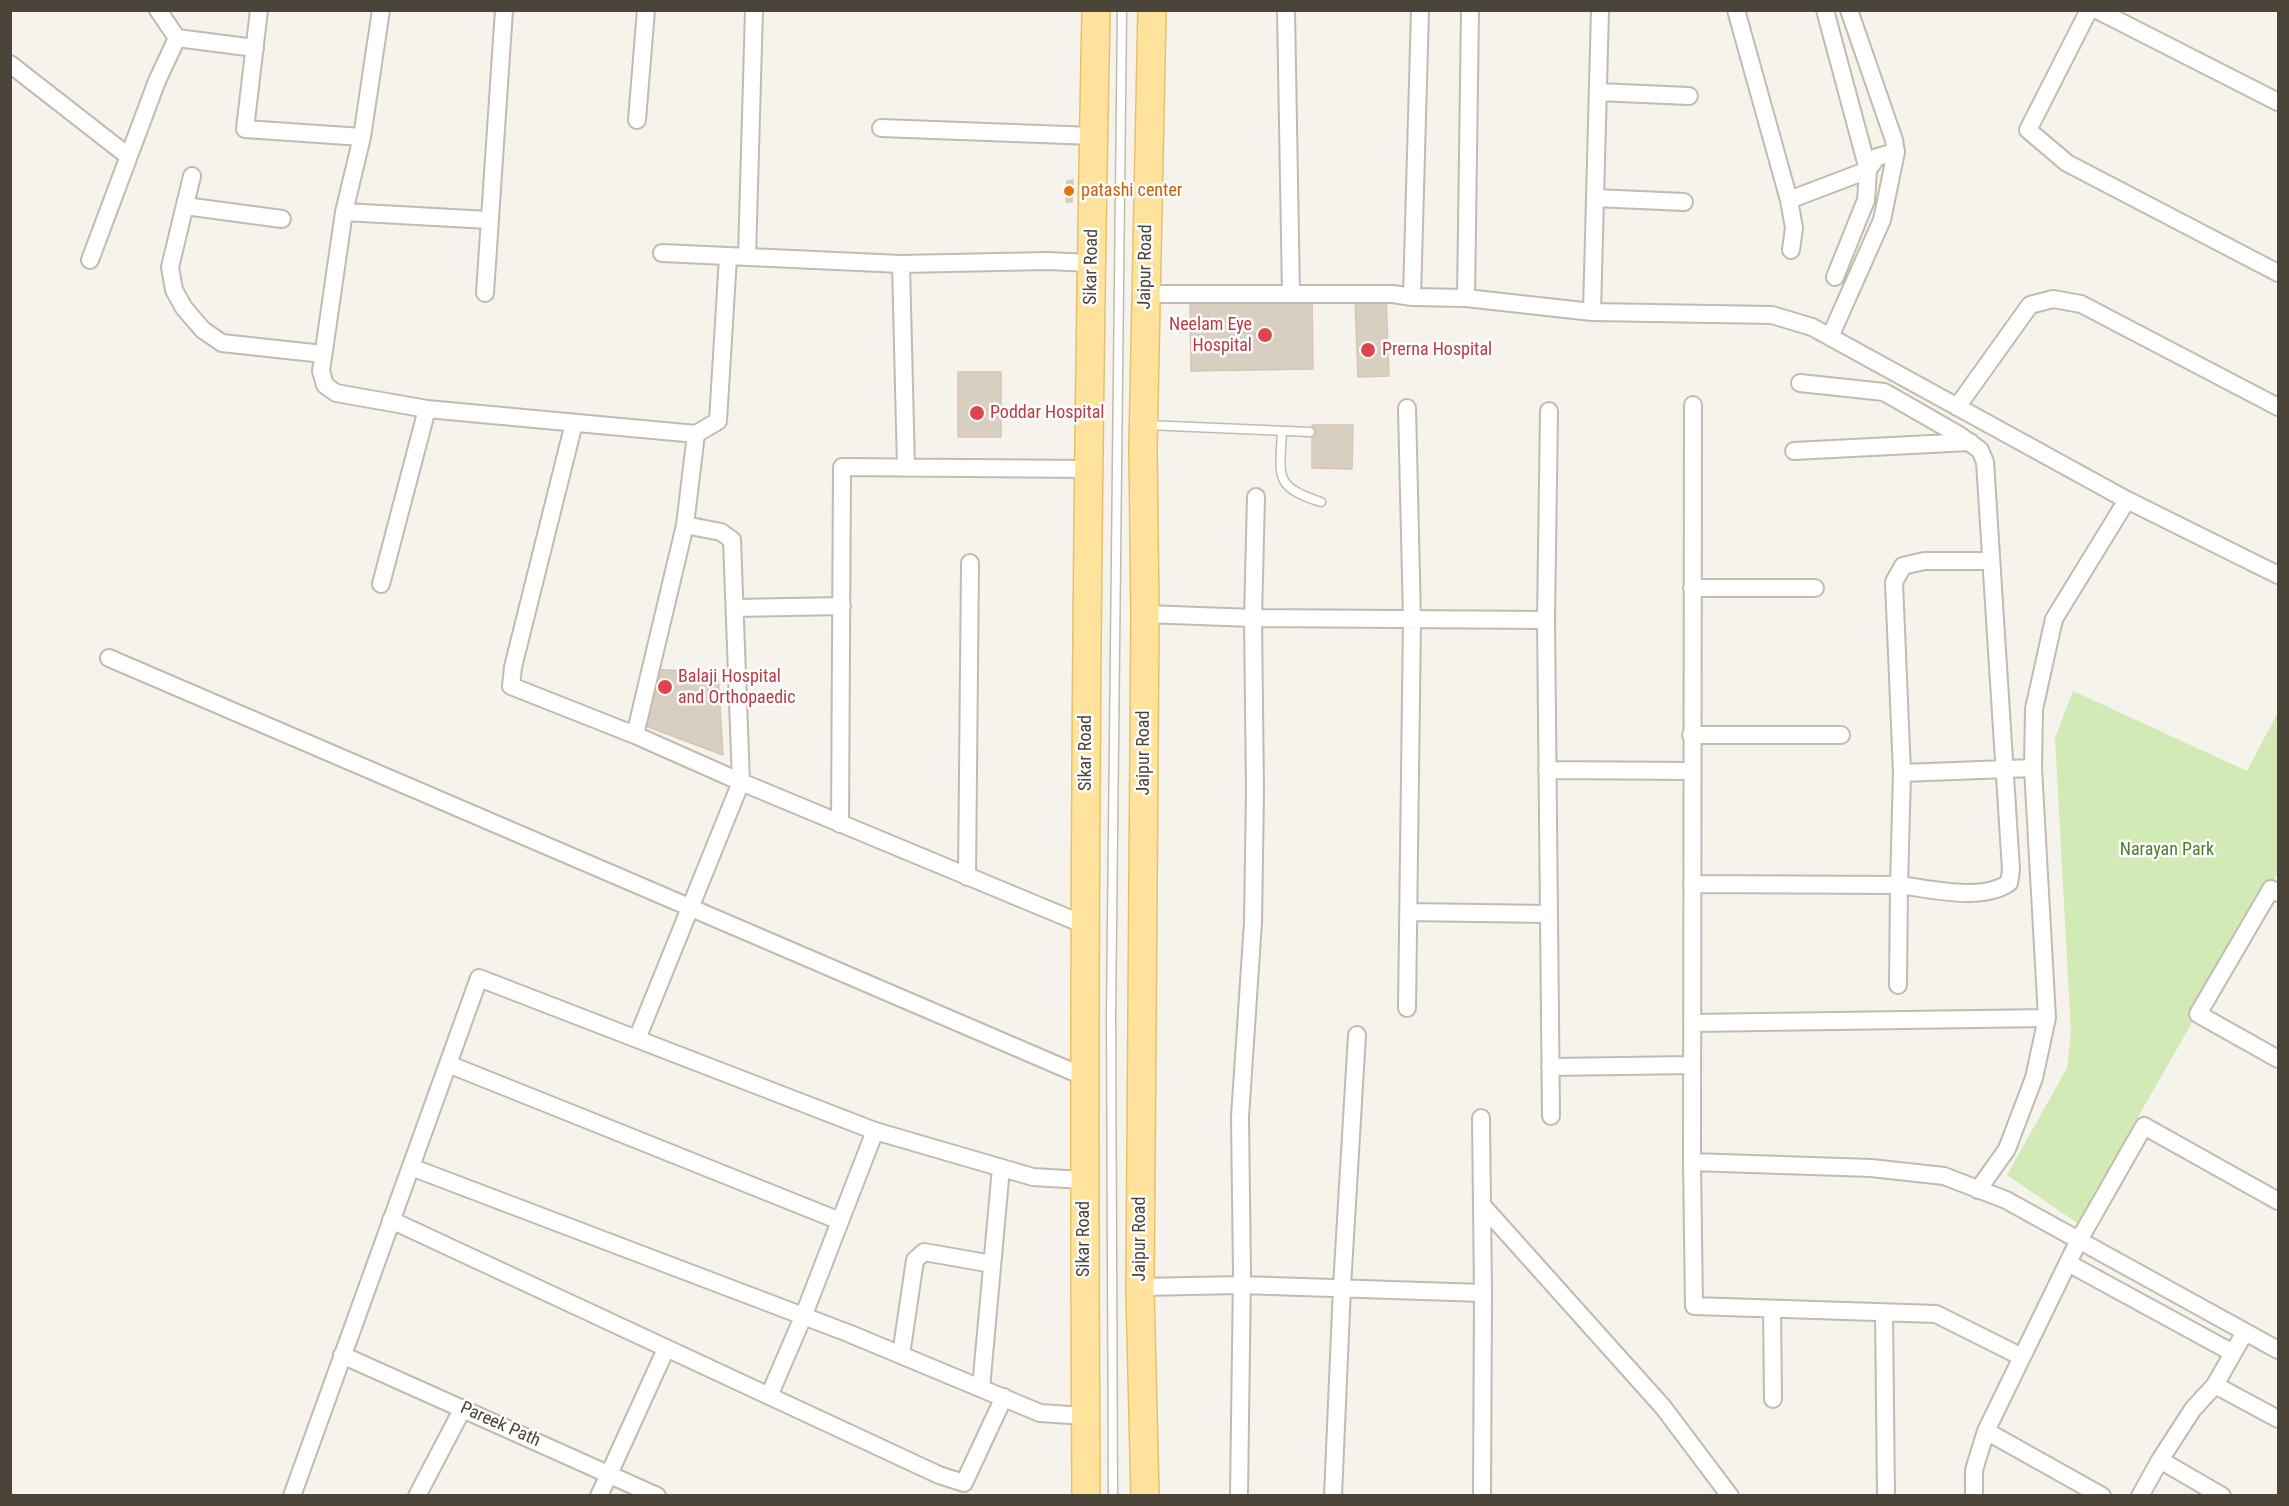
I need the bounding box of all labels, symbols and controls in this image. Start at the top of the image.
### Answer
place label: patashi center [1081,180,1182,202]
marker: patashi center [1062,184,1076,198]
street label: Jaipur Road [1134,224,1158,310]
street label: Sikar Road [1081,229,1103,305]
place label: Neelam Eye Hospital [1169,314,1252,356]
marker: Neelam Eye Hospital [1256,326,1274,344]
place label: Prerna Hospital [1382,339,1492,361]
marker: Prerna Hospital [1359,341,1377,359]
place label: Poddar Hospital [990,402,1104,424]
marker: Poddar Hospital [968,404,986,422]
place label: Balaji Hospital and Orthopaedic [678,666,796,708]
marker: Balaji Hospital and Orthopaedic [656,678,674,696]
street label: Jaipur Road [1133,711,1155,795]
street label: Sikar Road [1075,715,1097,791]
park label: Narayan Park [2120,839,2214,861]
street label: Jaipur Road [1129,1197,1151,1281]
street label: Sikar Road [1073,1201,1095,1277]
street label: Pareek Path [457,1398,543,1452]

